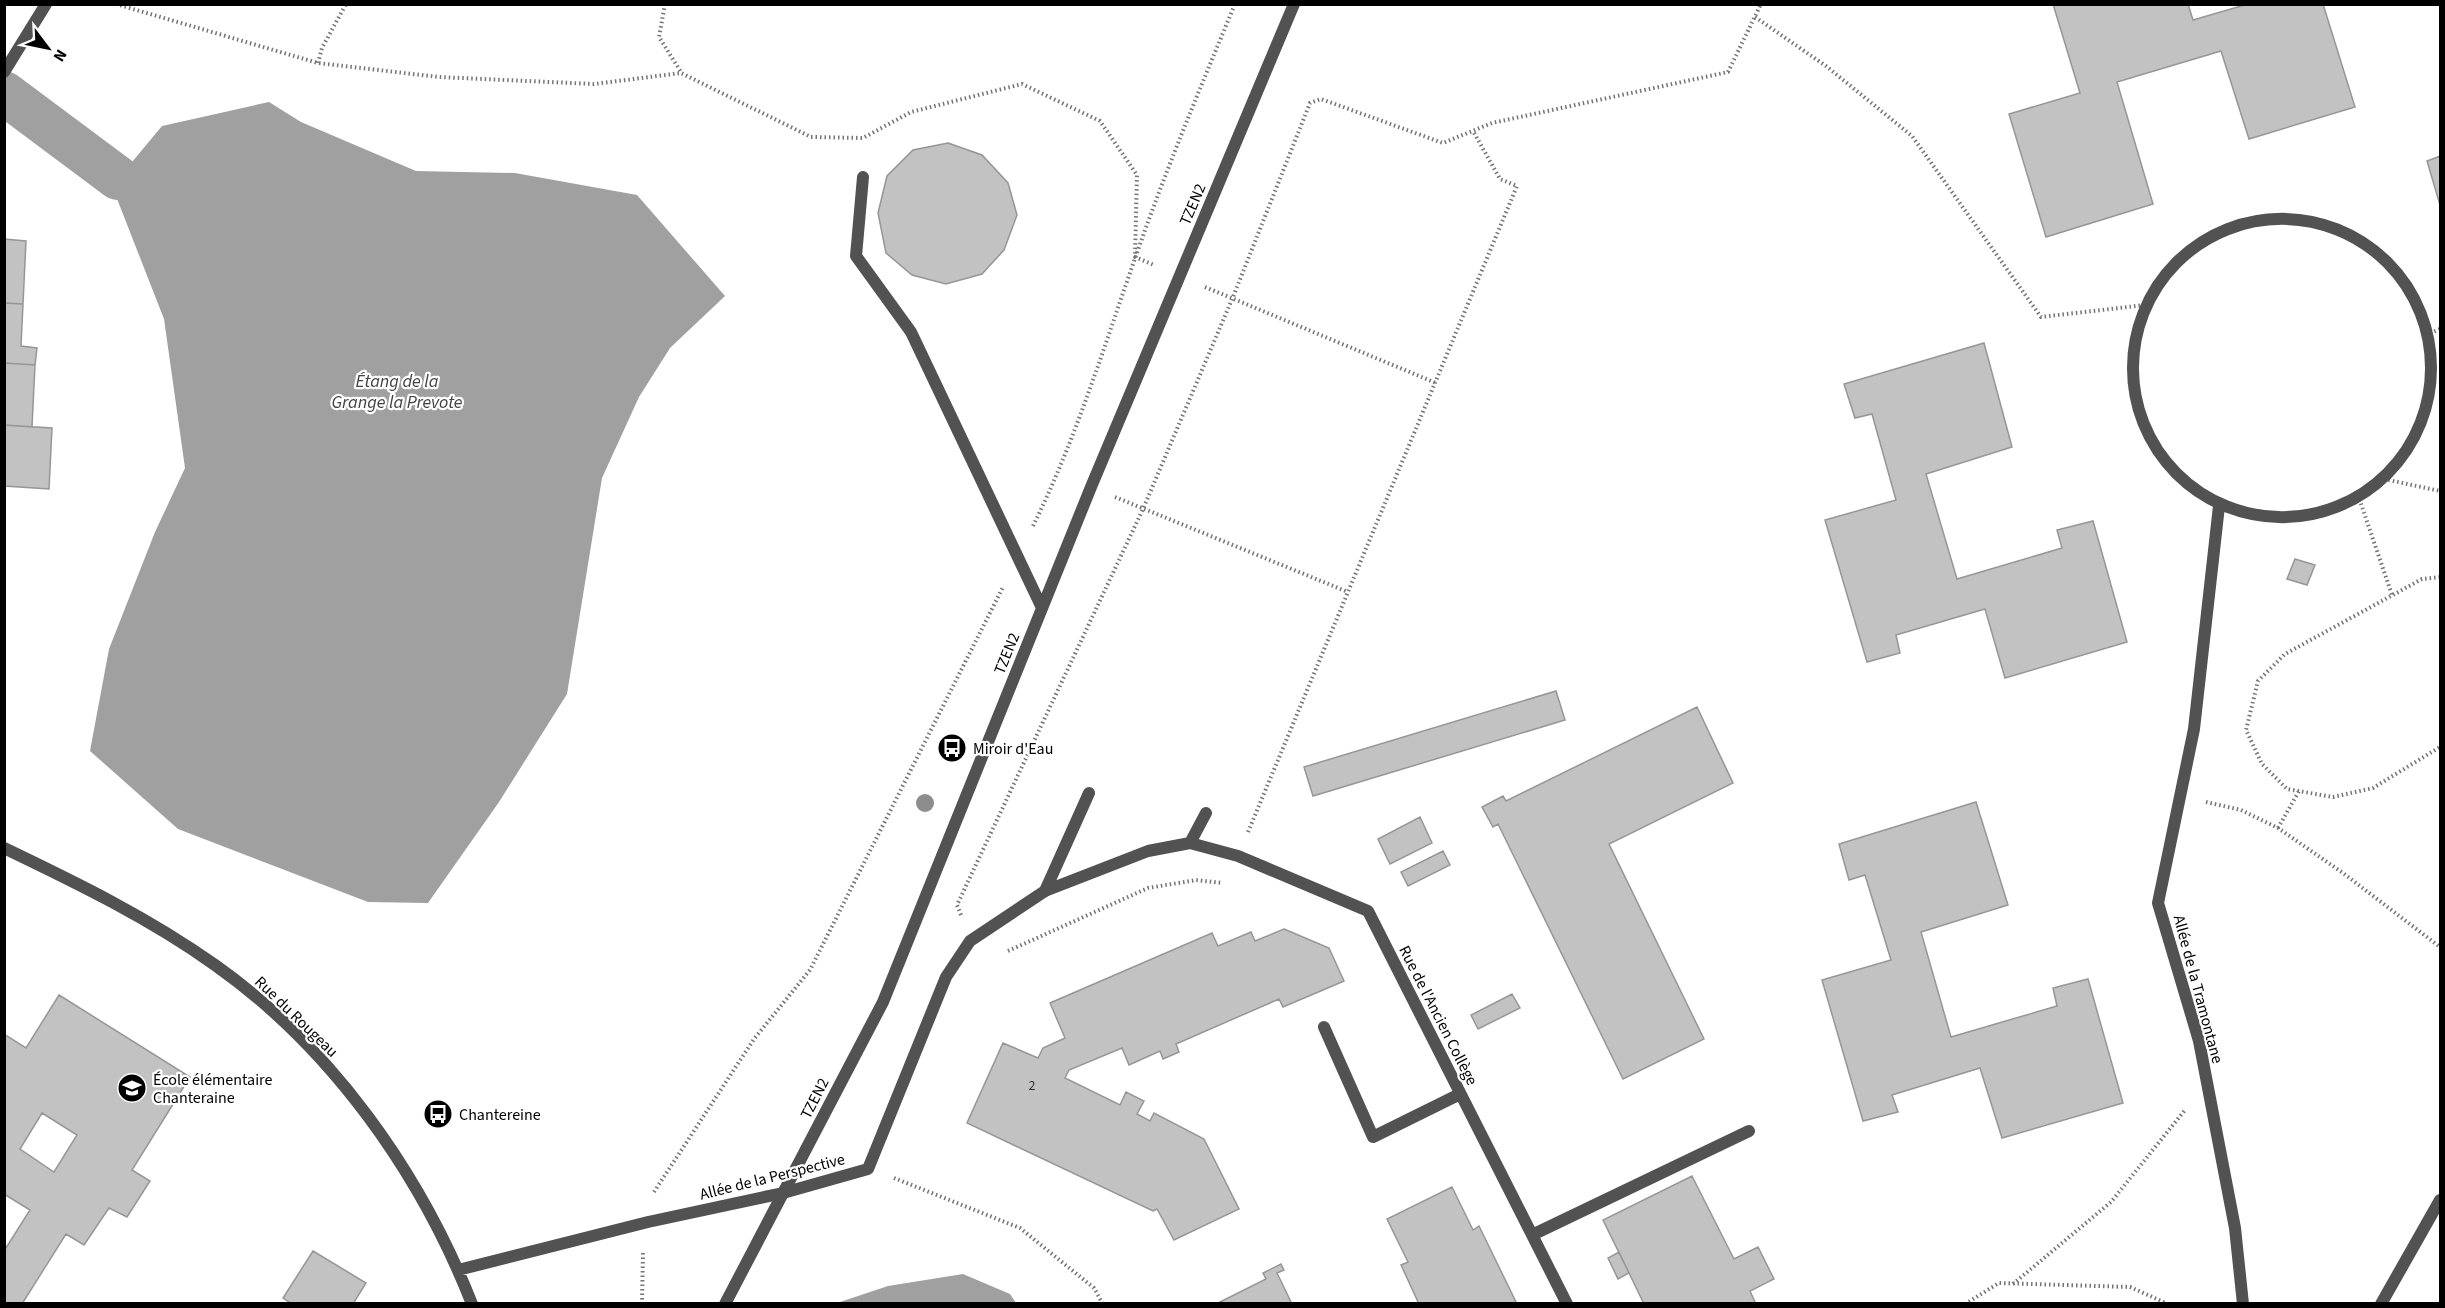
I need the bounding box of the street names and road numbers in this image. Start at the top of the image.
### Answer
street label: TZEN2 [1174,180,1211,229]
street label: TZEN2 [989,629,1025,677]
street label: Allée de la Tramontane [2168,913,2228,1066]
street label: Rue de l'Ancien Collège [1393,942,1483,1089]
street label: Rue du Rougeau [250,971,343,1062]
street label: TZEN2 [795,1074,834,1123]
street label: Allée de la Perspective [697,1148,847,1206]

